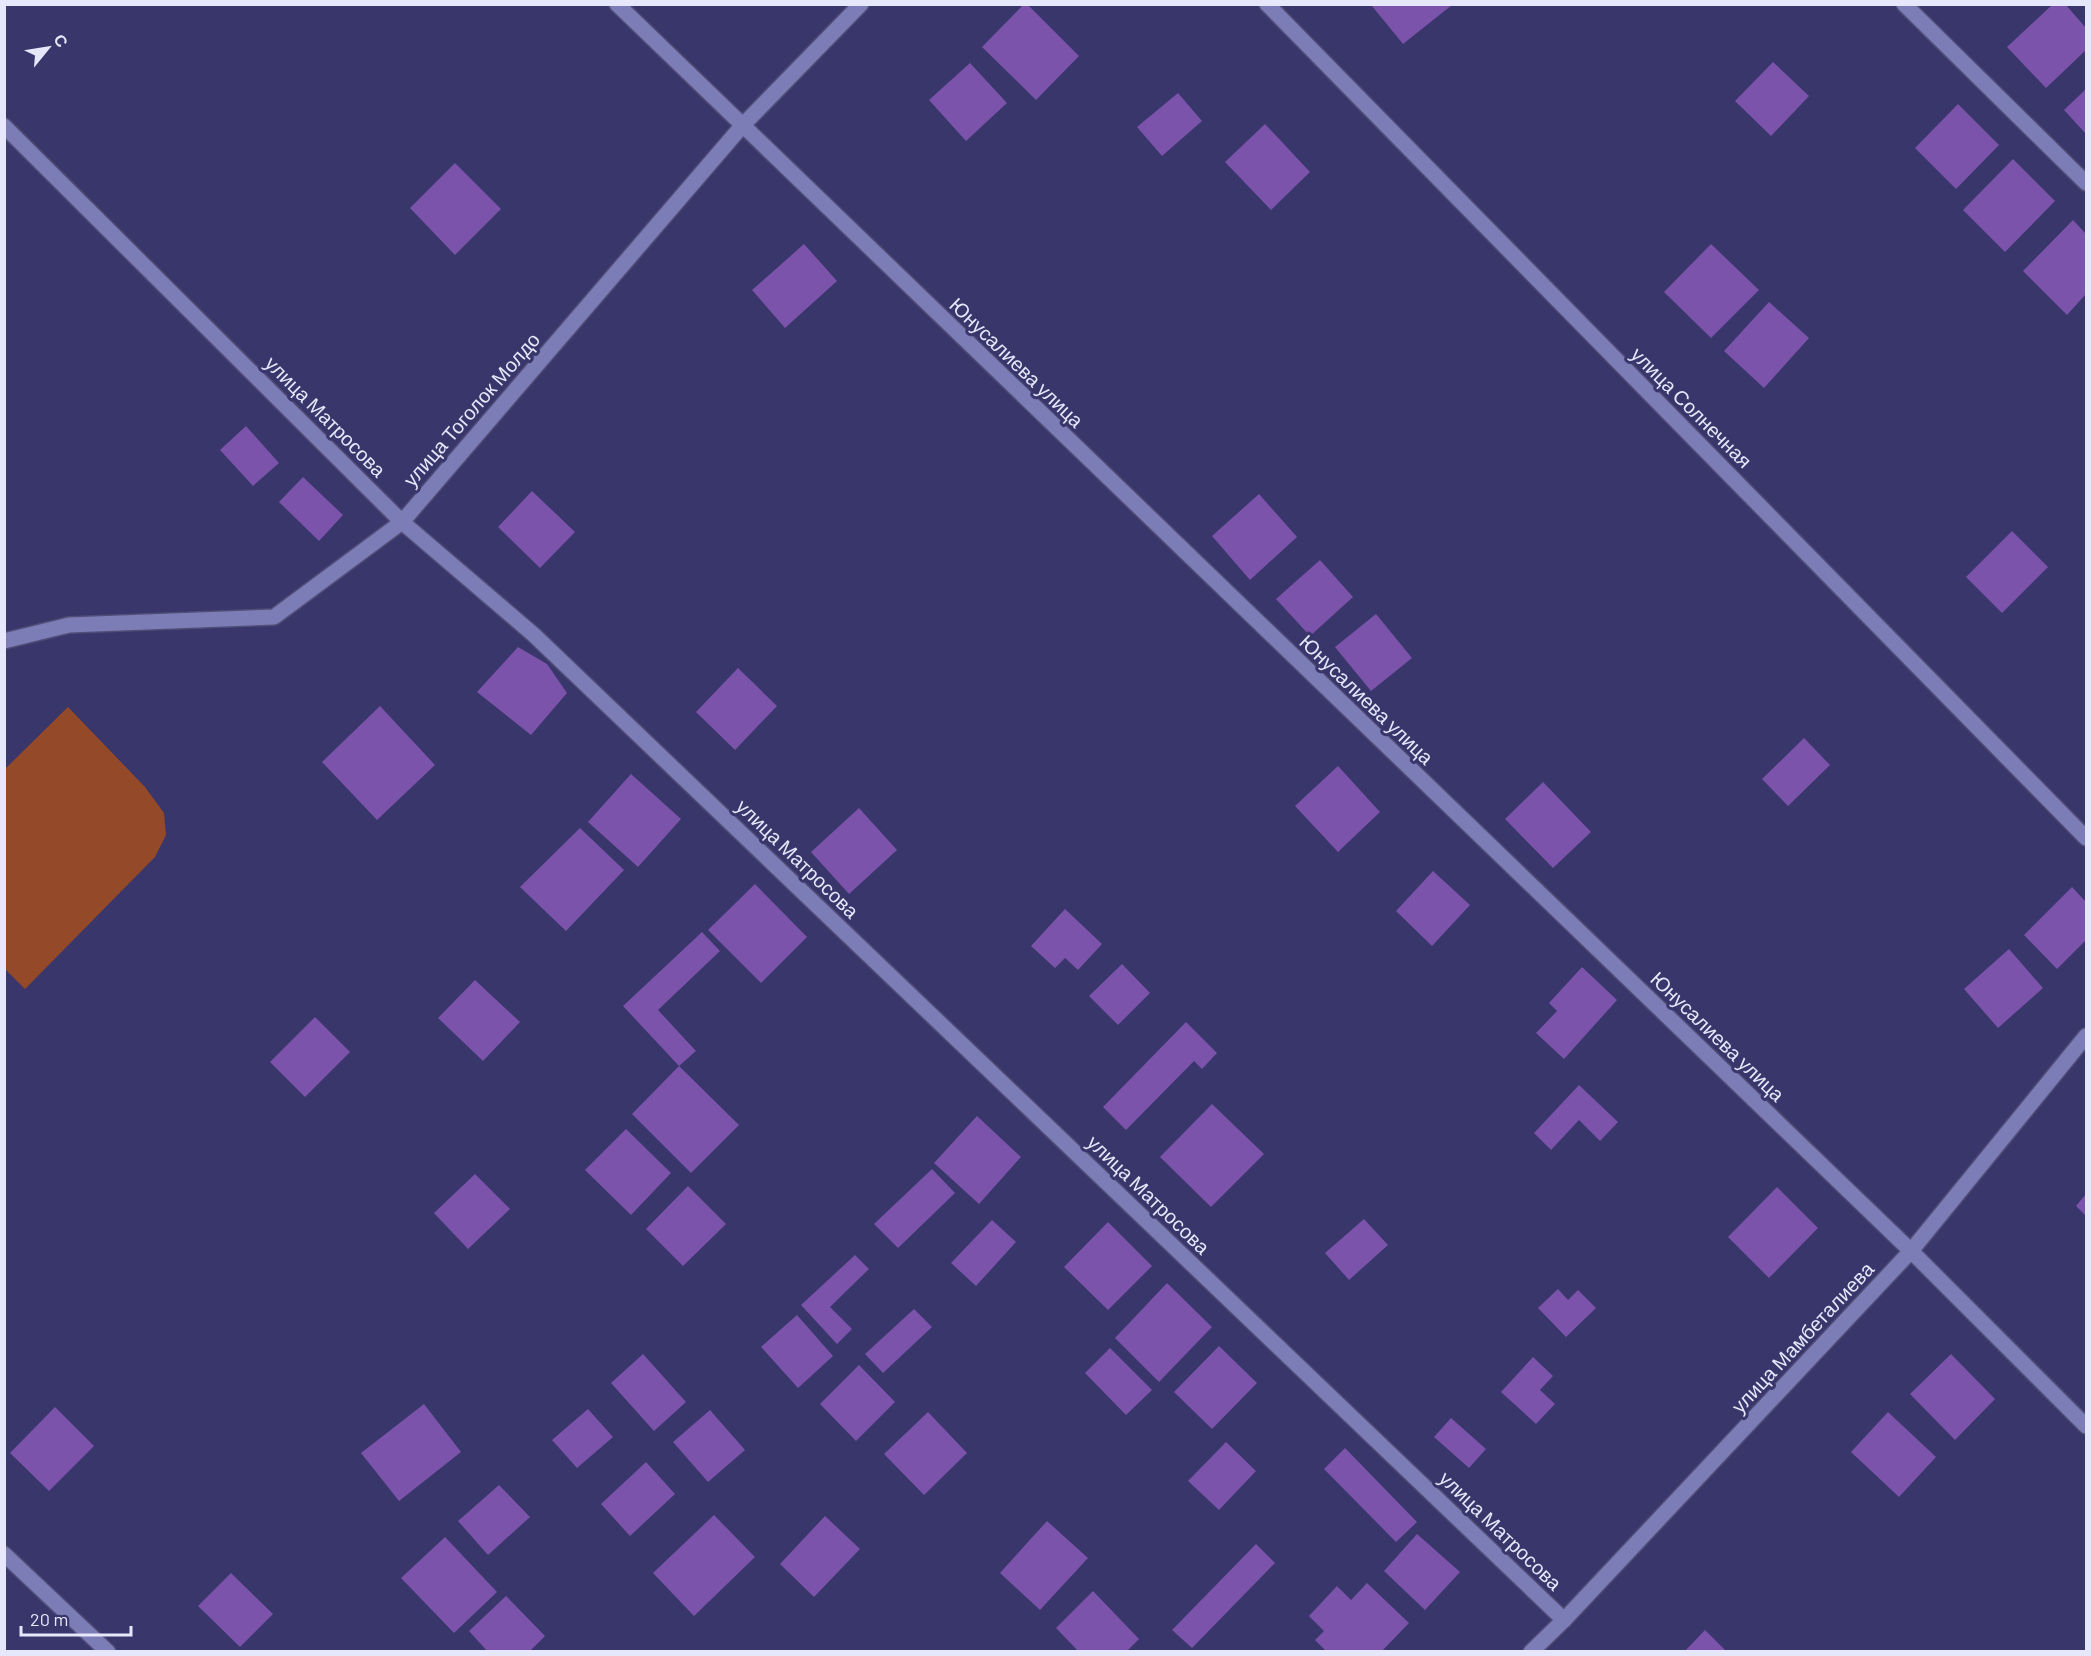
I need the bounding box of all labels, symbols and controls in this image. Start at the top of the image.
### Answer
north arrow [18,18,78,78]
text: С [50,30,73,50]
street label: Юнусалиева улица [945,292,1089,433]
street label: улица Тоголок Молдо [398,327,544,491]
street label: улица Солнечная [1627,342,1757,472]
street label: улица Матросова [261,351,392,482]
street label: Юнусалиева улица [1295,629,1439,770]
street label: улица Матросова [732,794,865,923]
street label: Юнусалиева улица [1646,966,1790,1107]
street label: улица Матросова [1083,1130,1216,1259]
street label: улица Мамбеталиева [1726,1256,1879,1417]
street label: улица Матросова [1435,1466,1568,1595]
scale bar [21,1599,130,1637]
text: 20 m [30,1608,68,1630]

